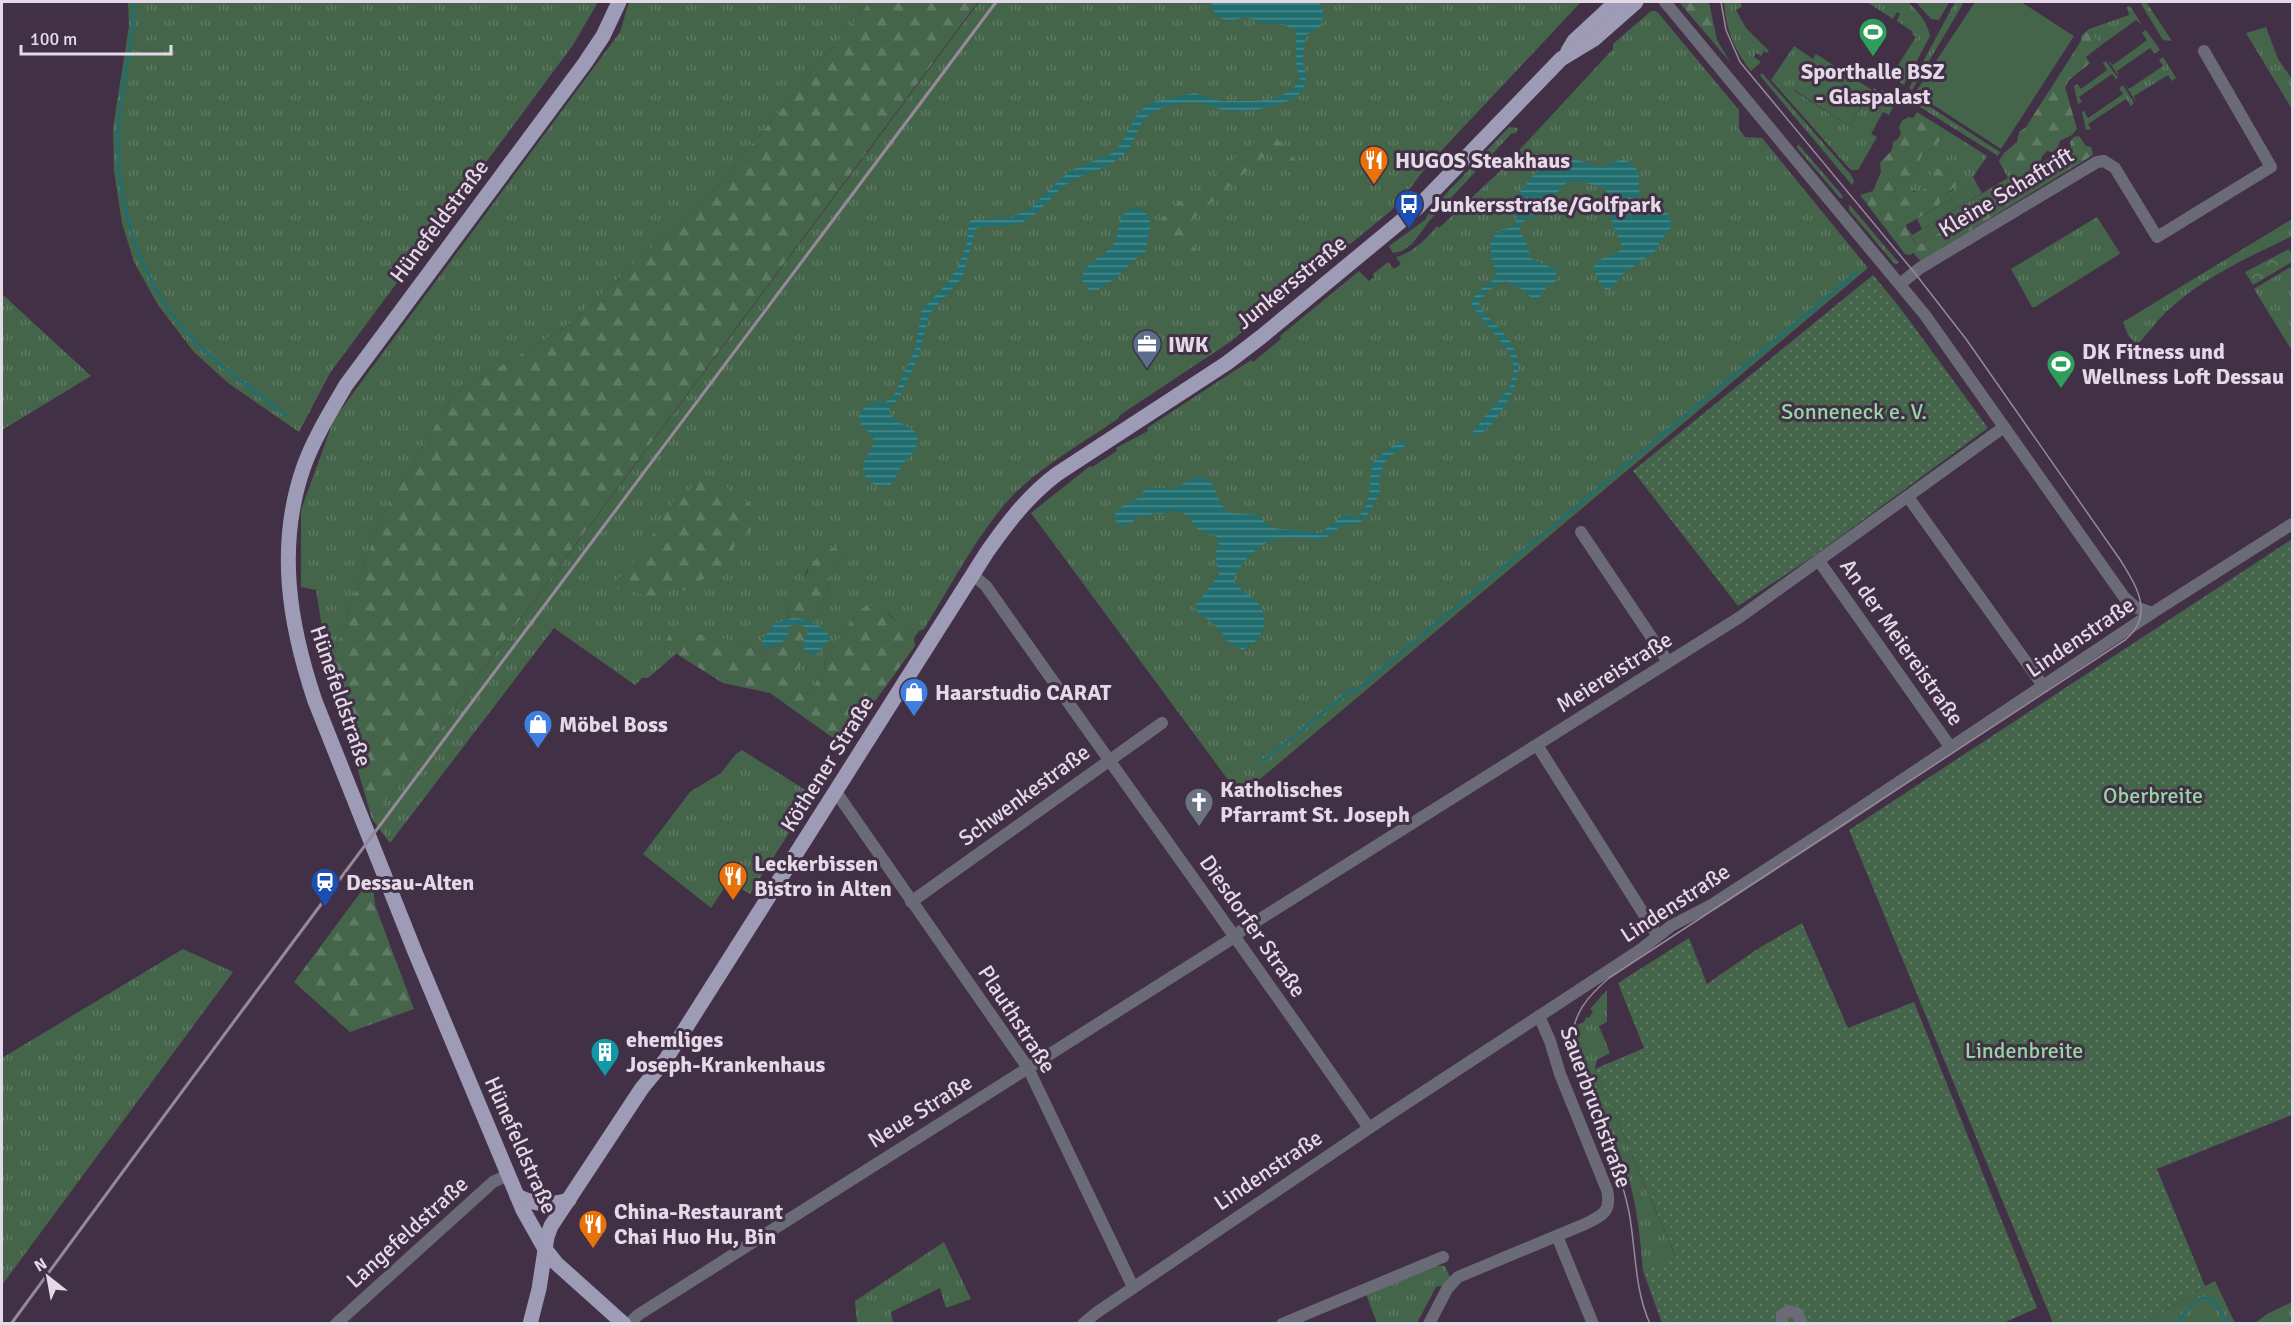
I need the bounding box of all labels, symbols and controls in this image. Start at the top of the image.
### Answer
sports icon: Sporthalle BSZ - Glaspalast [1857,16,1889,58]
scale bar [21,18,171,56]
text: 100 m [30,28,77,50]
place label: Sporthalle BSZ - Glaspalast [1801,58,1945,110]
street label: Kleine Schaftrift [1934,141,2078,243]
restaurant icon: HUGOS Steakhaus [1358,144,1390,186]
place label: HUGOS Steakhaus [1395,147,1570,174]
street label: Hünefeldstraße [384,154,494,288]
bus stop icon: Junkersstraße/Golfpark [1393,188,1425,230]
place label: Junkersstraße/Golfpark [1430,191,1662,218]
street label: Junkersstraße [1230,229,1352,335]
office icon: IWK [1131,328,1163,370]
place label: IWK [1168,331,1209,358]
place label: DK Fitness und Wellness Loft Dessau [2082,338,2284,390]
sports icon: DK Fitness und Wellness Loft Dessau [2045,348,2077,390]
park label: Sonneneck e. V. [1781,398,1927,425]
street label: An der Meiereistraße [1834,553,1970,731]
street label: Lindenstraße [2021,591,2139,683]
street label: Hünefeldstraße [304,622,378,770]
street label: Meiereistraße [1551,626,1677,718]
shop icon: Haarstudio CARAT [898,676,930,718]
place label: Haarstudio CARAT [935,679,1112,706]
street label: Köthener Straße [775,691,879,837]
shop icon: Möbel Boss [522,708,554,750]
place label: Möbel Boss [559,711,668,738]
street label: Schwenkestraße [953,738,1095,852]
place label: Katholisches Pfarramt St. Joseph [1220,776,1410,828]
park label: Oberbreite [2103,782,2203,809]
church icon: Katholisches Pfarramt St. Joseph [1183,786,1215,828]
place label: Leckerbissen Bistro in Alten [754,850,892,902]
street label: Diesdorfer Straße [1194,850,1312,1002]
street label: Lindenstraße [1615,858,1735,948]
restaurant icon: Leckerbissen Bistro in Alten [717,860,749,902]
station icon: Dessau-Alten [309,866,341,908]
place label: Dessau-Alten [346,869,474,896]
street label: Plauthstraße [972,960,1062,1078]
street label: Sauerbruchstraße [1554,1023,1638,1191]
place label: ehemliges Joseph-Krankenhaus [626,1026,825,1078]
building icon: ehemliges Joseph-Krankenhaus [589,1036,621,1078]
park label: Lindenbreite [1965,1037,2083,1064]
street label: Neue Straße [863,1068,977,1154]
street label: Hünefeldstraße [479,1072,563,1218]
street label: Lindenstraße [1209,1124,1327,1216]
street label: Langefeldstraße [341,1170,473,1294]
place label: China-Restaurant Chai Huo Hu, Bin [614,1198,783,1250]
restaurant icon: China-Restaurant Chai Huo Hu, Bin [577,1208,609,1250]
north arrow [18,1247,78,1307]
text: N [31,1254,51,1276]

